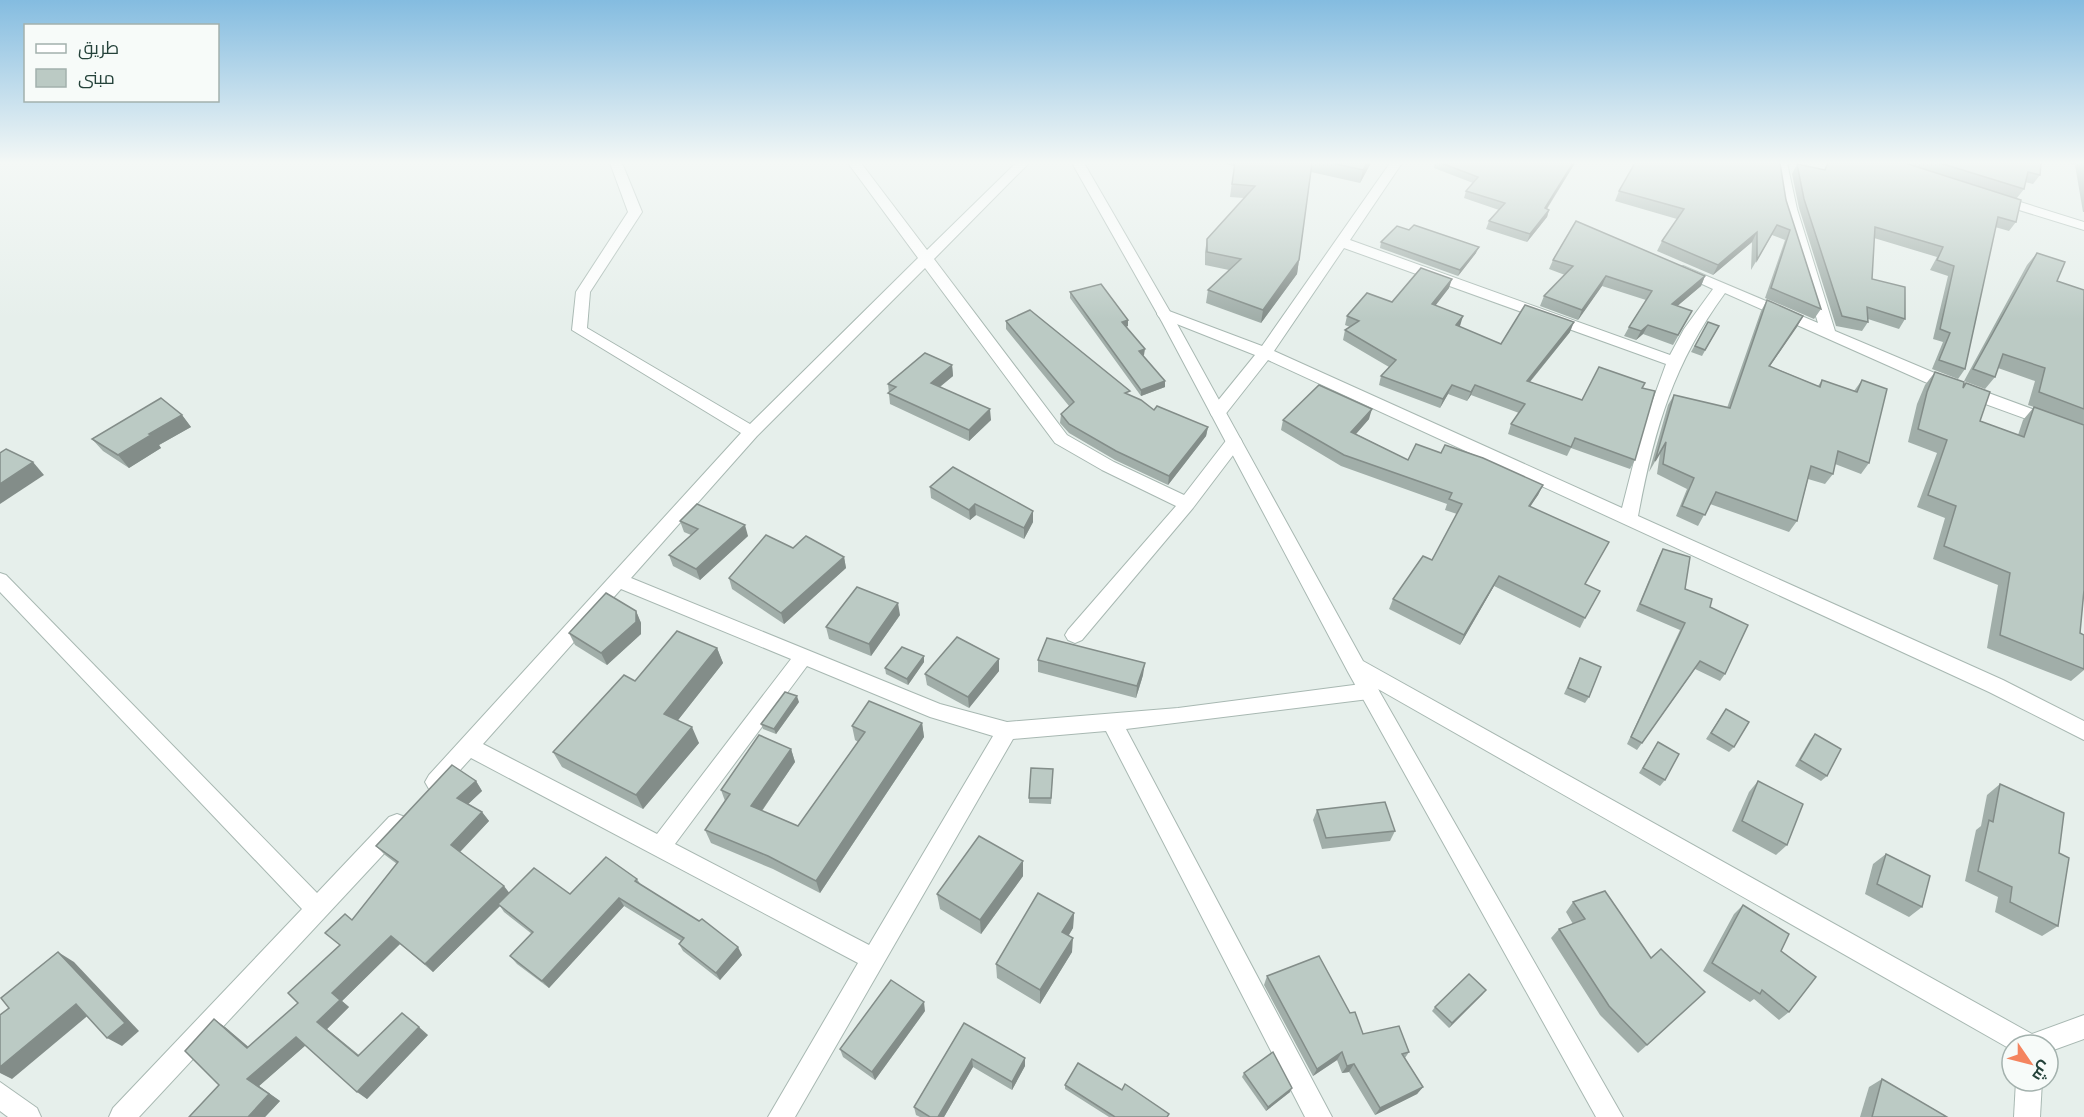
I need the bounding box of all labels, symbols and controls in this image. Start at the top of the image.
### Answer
legend [24,24,219,102]
text: طريق [78,36,119,60]
text: مبنى [78,66,115,89]
north arrow [2000,1033,2060,1093]
text: ش [2027,1057,2056,1086]

